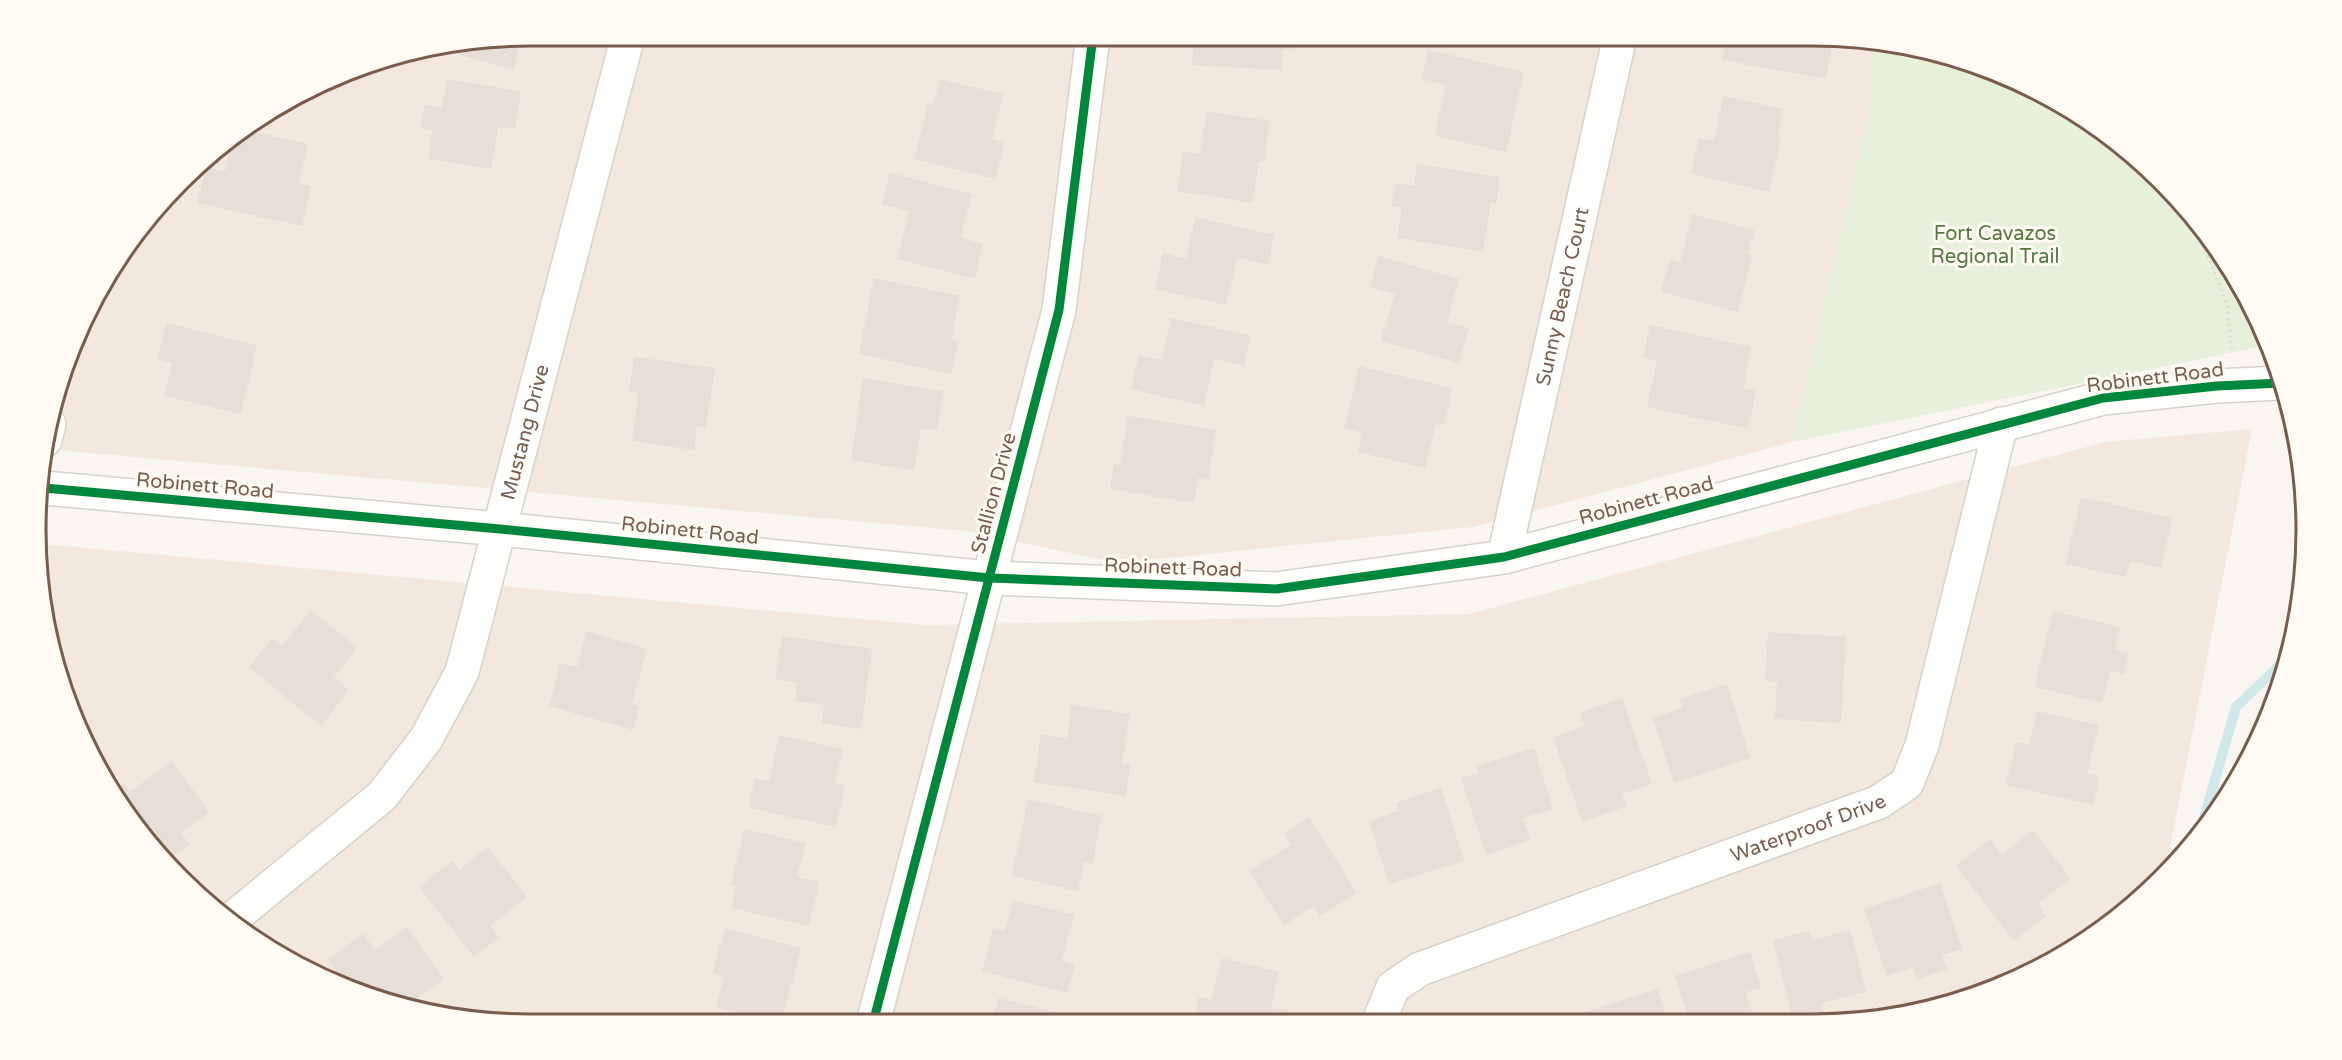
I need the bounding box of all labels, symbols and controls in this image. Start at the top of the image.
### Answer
street label: Sunny Beach Court [1531,205,1595,388]
park label: Fort Cavazos Regional Trail [1931,222,2059,269]
street label: Robinett Road [2085,358,2225,398]
street label: Mustang Drive [496,362,555,503]
street label: Stallion Drive [966,430,1022,556]
street label: Robinett Road [135,468,275,504]
street label: Robinett Road [1576,471,1716,530]
street label: Robinett Road [620,512,760,550]
street label: Robinett Road [1103,554,1242,582]
street label: Waterproof Drive [1727,790,1891,868]

